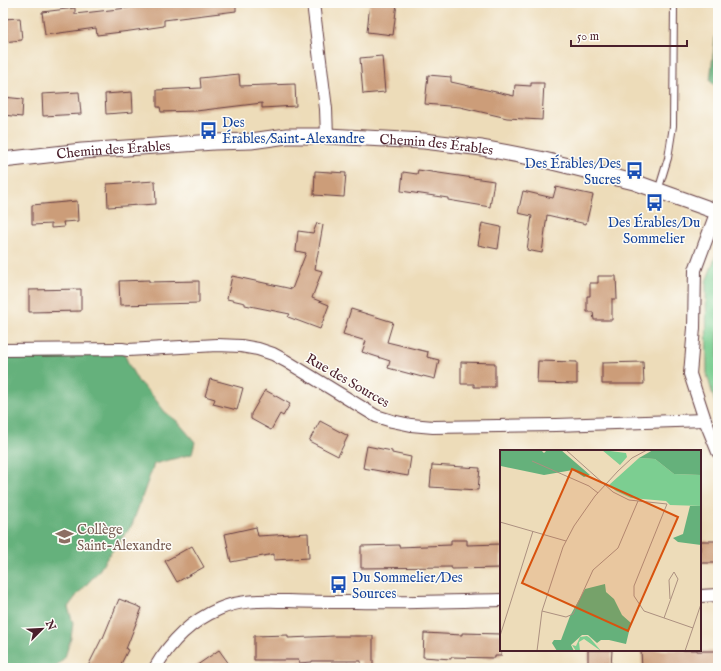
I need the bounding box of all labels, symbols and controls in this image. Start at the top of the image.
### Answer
scale bar [571,22,687,48]
text: 50 m [577,29,599,44]
place label: Des Érables/Saint-Alexandre [222,114,365,148]
bus stop icon: Des Érables/Saint-Alexandre [199,120,219,140]
street label: Chemin des Érables [379,131,495,160]
street label: Chemin des Érables [56,137,171,164]
place label: Des Érables/Des Sucres [525,154,621,189]
bus stop icon: Des Érables/Des Sucres [624,161,644,181]
bus stop icon: Des Érables/Du Sommelier [644,192,664,212]
place label: Des Érables/Du Sommelier [608,213,700,248]
street label: Rue des Sources [302,350,393,412]
inset map [500,450,701,651]
place label: Collège Saint-Alexandre [77,521,172,555]
school or university icon: Collège Saint-Alexandre [54,527,74,547]
place label: Du Sommelier/Des Sources [352,569,463,603]
bus stop icon: Du Sommelier/Des Sources [329,575,349,595]
north arrow [22,609,62,649]
text: N [41,617,59,633]

